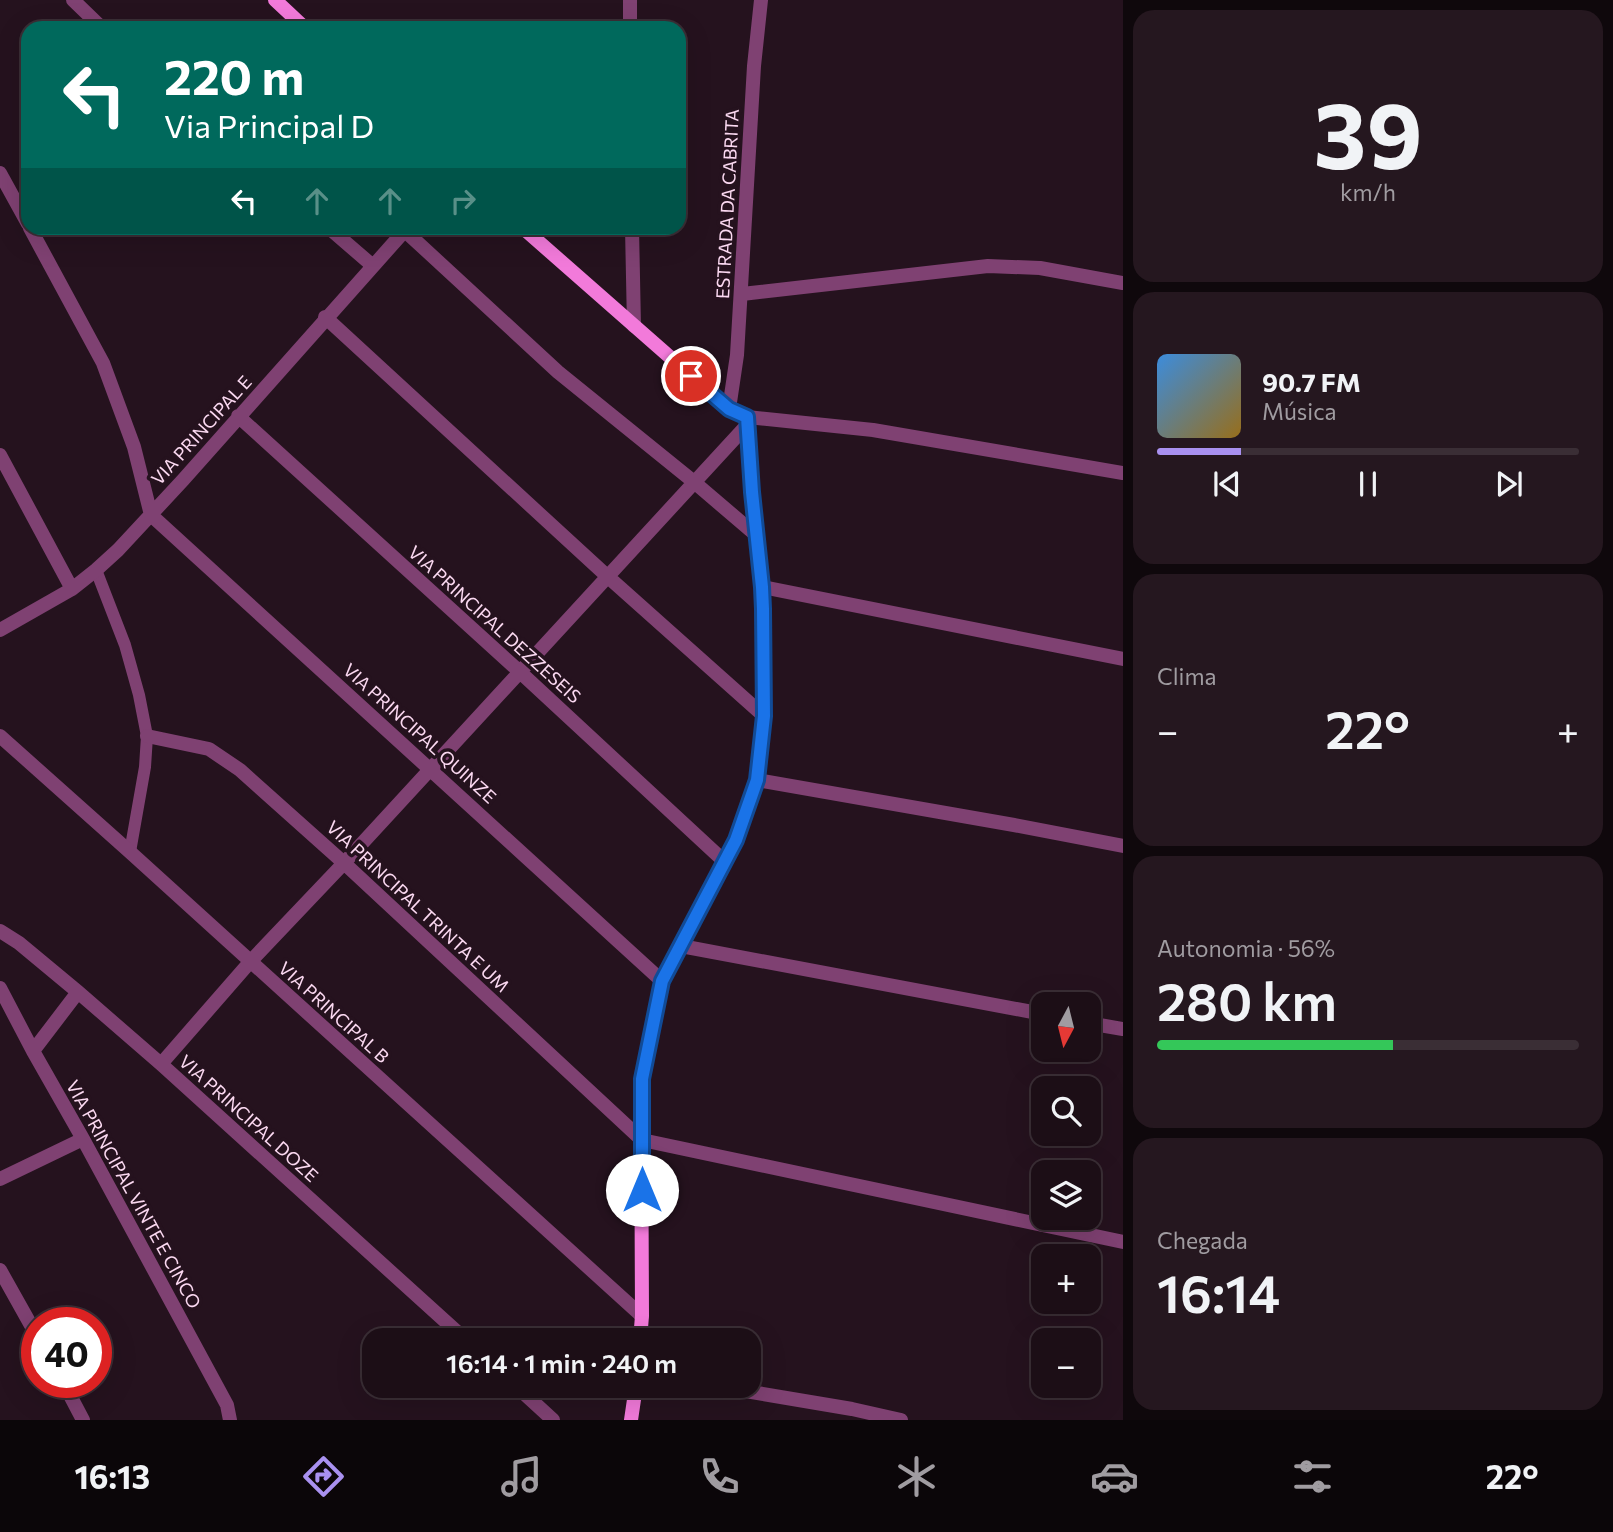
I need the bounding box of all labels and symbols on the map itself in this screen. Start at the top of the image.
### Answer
street label: ESTRADA DA CABRITA [711,109,743,299]
pin [661,346,721,406]
street label: VIA PRINCIPAL E [146,371,256,489]
street label: VIA PRINCIPAL DEZZESEIS [404,541,586,707]
street label: VIA PRINCIPAL QUINZE [339,658,501,808]
street label: VIA PRINCIPAL TRINTA E UM [322,816,514,996]
street label: VIA PRINCIPAL B [274,957,394,1067]
north arrow [1031,992,1101,1062]
street label: VIA PRINCIPAL DOZE [175,1050,323,1186]
street label: VIA PRINCIPAL VINTE E CINCO [62,1076,206,1312]
position arrow [605,1153,679,1227]
speed limit sign: 40 [21,1307,112,1398]

